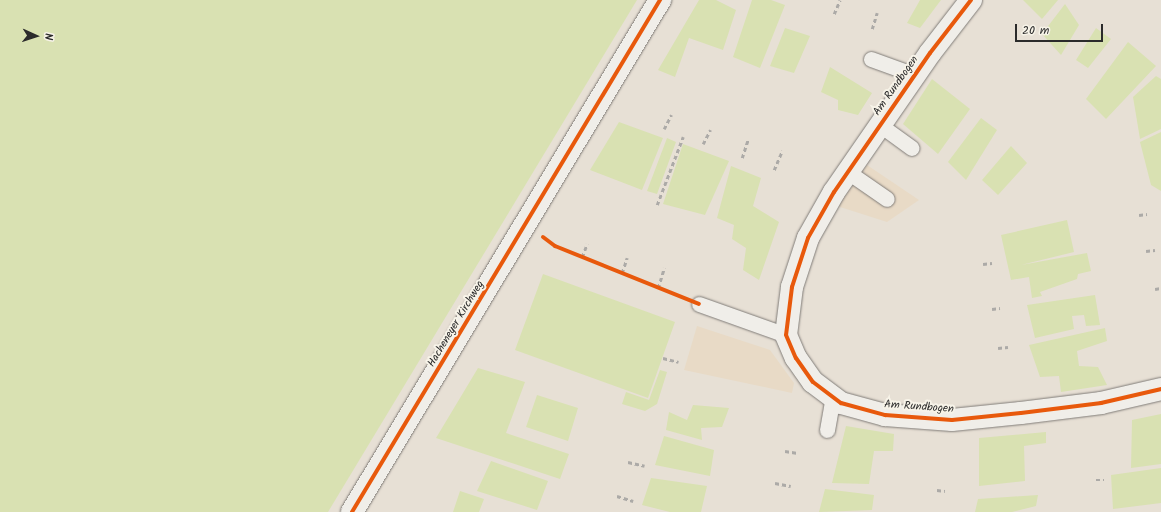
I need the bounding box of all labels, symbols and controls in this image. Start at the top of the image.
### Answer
north arrow [16,16,56,56]
scale bar [1017,16,1105,42]
text: 20 m [1022,21,1049,40]
text: N [39,33,57,41]
street label: Am Rundbogen [871,54,921,118]
street label: Hacheneyer Kirchweg [425,278,487,370]
street label: Am Rundbogen [884,398,954,416]

